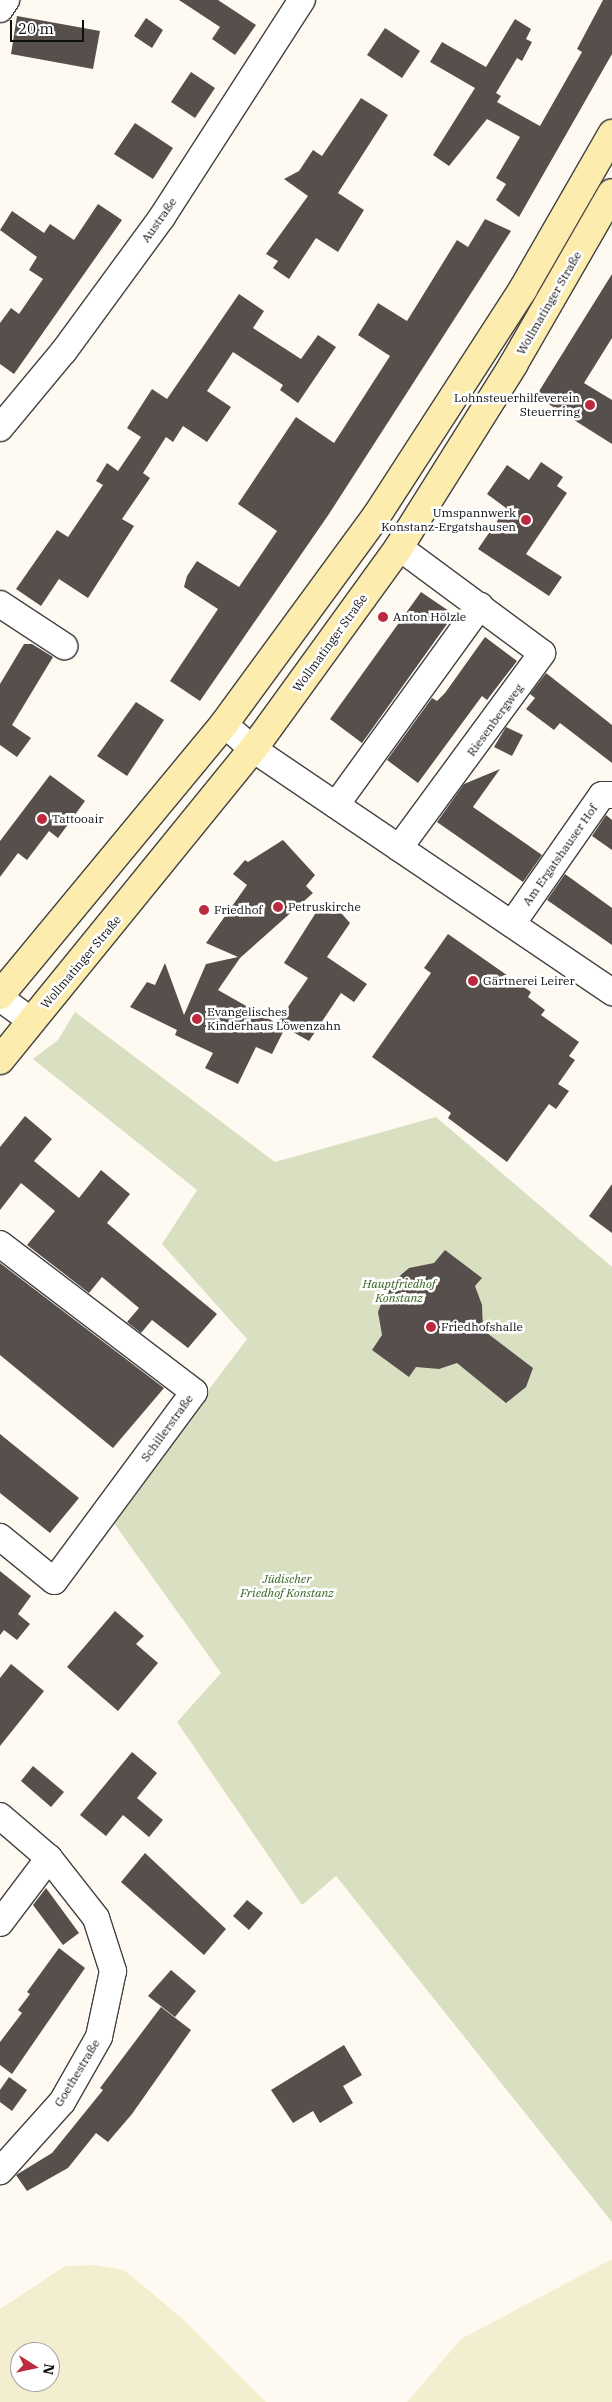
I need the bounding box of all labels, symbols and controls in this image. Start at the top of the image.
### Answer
scale bar [12,10,86,42]
text: 20 m [18,19,54,38]
street label: Austraße [138,195,180,245]
street label: Wollmatinger Straße [514,249,584,357]
place label: Lohnsteuerhilfeverein Steuerring [454,391,580,419]
marker: Lohnsteuerhilfeverein Steuerring [584,399,596,411]
place label: Umspannwerk Konstanz-Ergatshausen [381,506,516,534]
marker: Umspannwerk Konstanz-Ergatshausen [520,514,532,526]
street label: Wollmatinger Straße [290,591,370,695]
place label: Anton Hölzle [393,610,466,624]
marker: Anton Hölzle [377,611,389,623]
street label: Riesenbergweg [464,681,526,759]
street label: Am Ergatshauser Hof [520,802,600,908]
place label: Tattooair [52,812,104,826]
marker: Tattooair [36,813,48,825]
place label: Petruskirche [288,900,361,914]
marker: Petruskirche [272,901,284,913]
place label: Friedhof [214,903,262,917]
marker: Friedhof [198,904,210,916]
street label: Wollmatinger Straße [38,913,124,1011]
place label: Gärtnerei Leirer [483,974,575,988]
marker: Gärtnerei Leirer [467,975,479,987]
place label: Evangelisches Kinderhaus Löwenzahn [207,1005,341,1033]
marker: Evangelisches Kinderhaus Löwenzahn [191,1013,203,1025]
park label: Hauptfriedhof Konstanz [363,1277,435,1305]
place label: Friedhofshalle [441,1320,523,1334]
marker: Friedhofshalle [425,1321,437,1333]
street label: Schillerstraße [138,1392,196,1464]
park label: Jüdischer Friedhof Konstanz [240,1572,334,1600]
street label: Goethestraße [51,2037,103,2109]
north arrow [10,2342,60,2392]
text: N [39,2362,59,2376]

